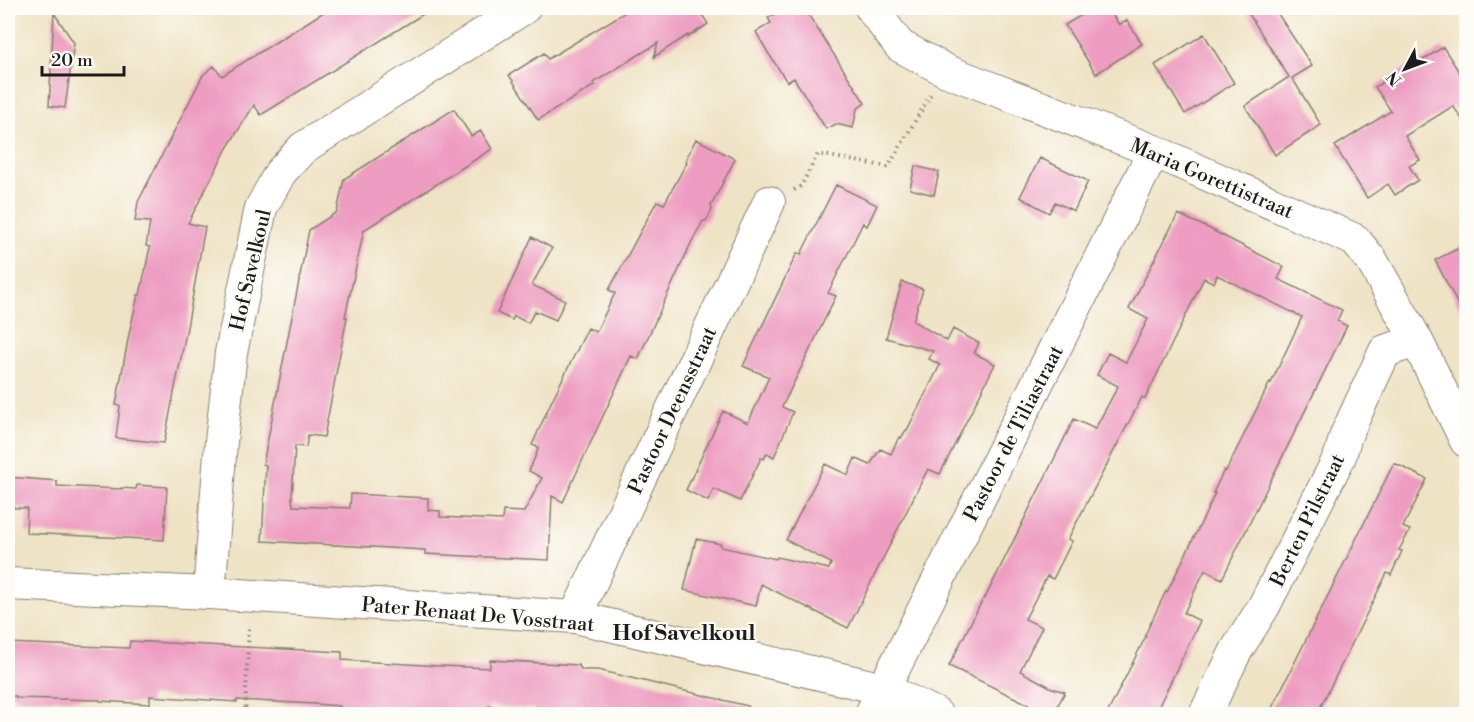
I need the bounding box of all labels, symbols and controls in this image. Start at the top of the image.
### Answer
scale bar [42,39,124,77]
north arrow [1375,39,1435,99]
text: 20 m [51,49,93,72]
text: N [1383,67,1406,90]
street label: Maria Gorettistraat [1126,134,1297,225]
street label: Hof Savelkoul [225,207,278,334]
street label: Pastoor Deensstraat [624,323,723,498]
street label: Pastoor de Tiliastraat [959,341,1070,526]
street label: Berten Pilstraat [1265,450,1351,592]
street label: Pater Renaat De Vosstraat [360,593,595,638]
district label: Hof Savelkoul [612,620,756,647]

